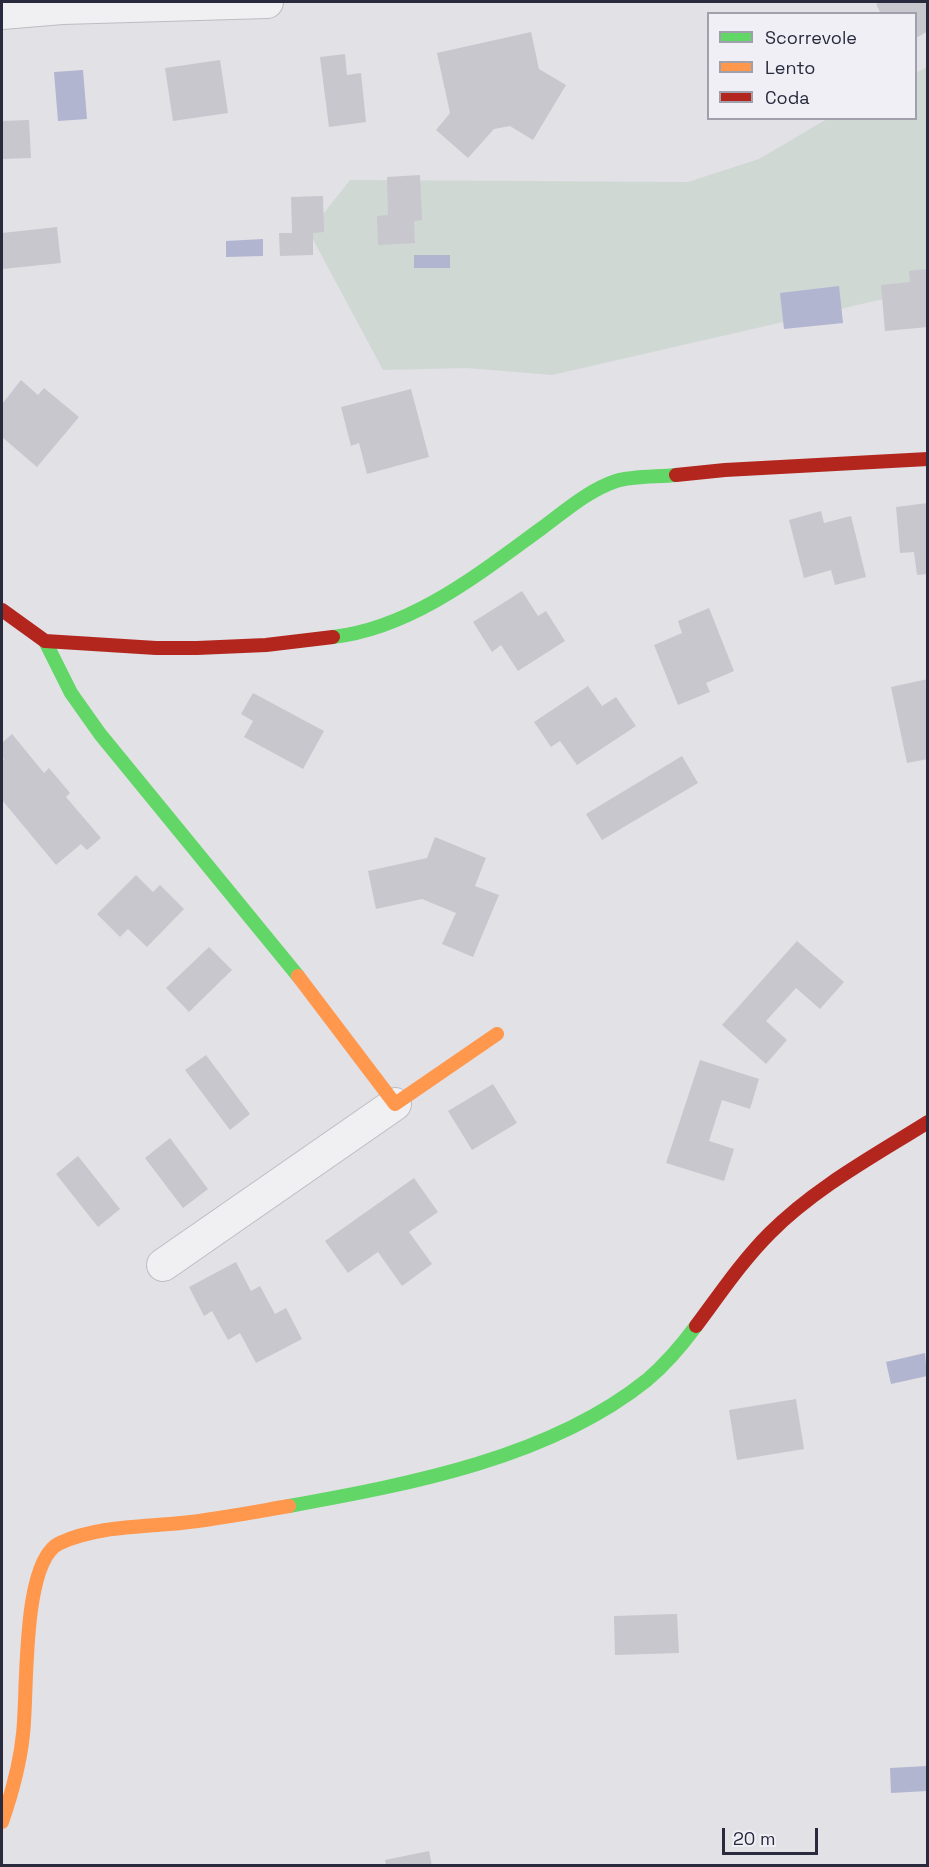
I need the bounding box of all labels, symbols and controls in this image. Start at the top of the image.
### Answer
legend [707,12,917,120]
text: Scorrevole [765,26,857,49]
text: Lento [765,56,815,79]
text: Coda [765,86,810,109]
scale bar [725,1816,821,1854]
text: 20 m [733,1827,776,1850]

